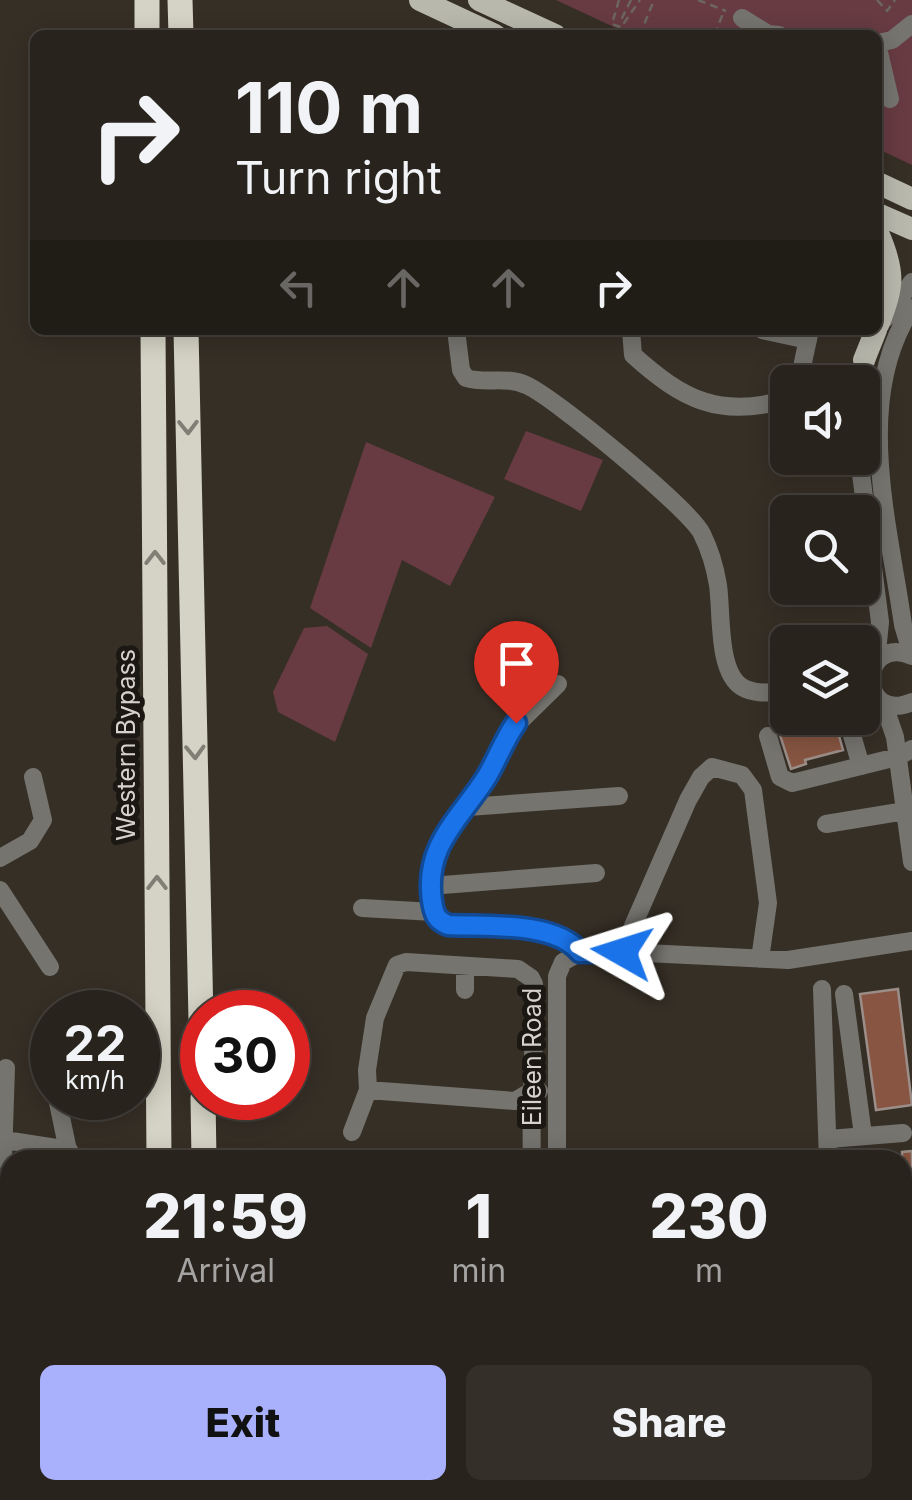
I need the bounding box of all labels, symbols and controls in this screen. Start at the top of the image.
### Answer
text: 110 m [235,65,423,150]
icon: right [70,70,200,200]
text: Turn right [235,150,442,205]
icon: left [271,260,326,315]
icon: ahead [376,260,431,315]
icon: ahead [481,260,536,315]
icon: right [586,260,641,315]
map controls [770,365,880,735]
button: sound [770,365,880,475]
one-way arrow [177,420,198,436]
button: search [770,495,880,605]
one-way arrow [144,550,166,566]
pin [474,621,559,724]
button: layers [770,625,880,735]
icon: arrive [489,636,544,691]
street label: Western Bypass [111,649,141,841]
one-way arrow [184,745,205,761]
one-way arrow [146,875,168,890]
position arrow [570,900,674,1004]
street label: Eileen Road [517,988,547,1126]
speed limit sign: 30 [180,990,310,1120]
text: 22 [64,1013,127,1073]
text: km/h [65,1065,125,1095]
text: 21:59 [143,1180,308,1252]
text: 1 [466,1180,492,1252]
text: 230 [649,1180,769,1252]
text: Arrival [176,1251,275,1290]
text: min [451,1251,506,1290]
text: m [695,1251,723,1290]
button: Exit [40,1365,446,1480]
button: Share [466,1365,872,1480]

